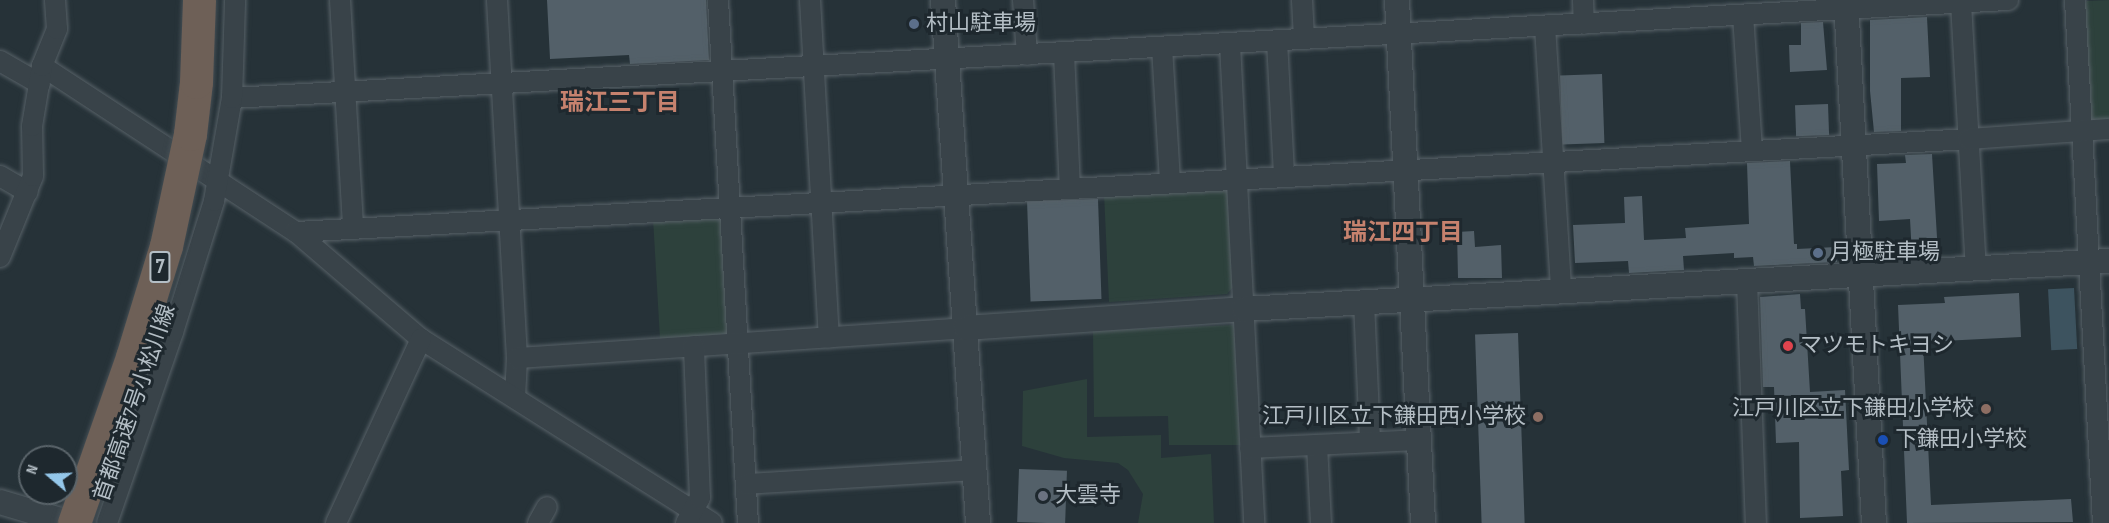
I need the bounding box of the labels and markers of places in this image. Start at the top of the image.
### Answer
place label: 村山駐車場 [926,11,1036,37]
marker: 村山駐車場 [907,17,921,31]
place label: 月極駐車場 [1830,240,1940,266]
marker: 月極駐車場 [1811,246,1825,260]
place label: マツモトキヨシ [1800,333,1954,359]
marker: マツモトキヨシ [1781,339,1795,353]
place label: 江戸川区立下鎌田小学校 [1732,396,1974,422]
marker: 江戸川区立下鎌田小学校 [1979,402,1993,416]
place label: 江戸川区立下鎌田西小学校 [1262,404,1526,430]
marker: 江戸川区立下鎌田西小学校 [1531,410,1545,424]
place label: 下鎌田小学校 [1895,427,2027,453]
marker: 下鎌田小学校 [1876,433,1890,447]
place label: 大雲寺 [1055,483,1121,509]
marker: 大雲寺 [1036,489,1050,503]

